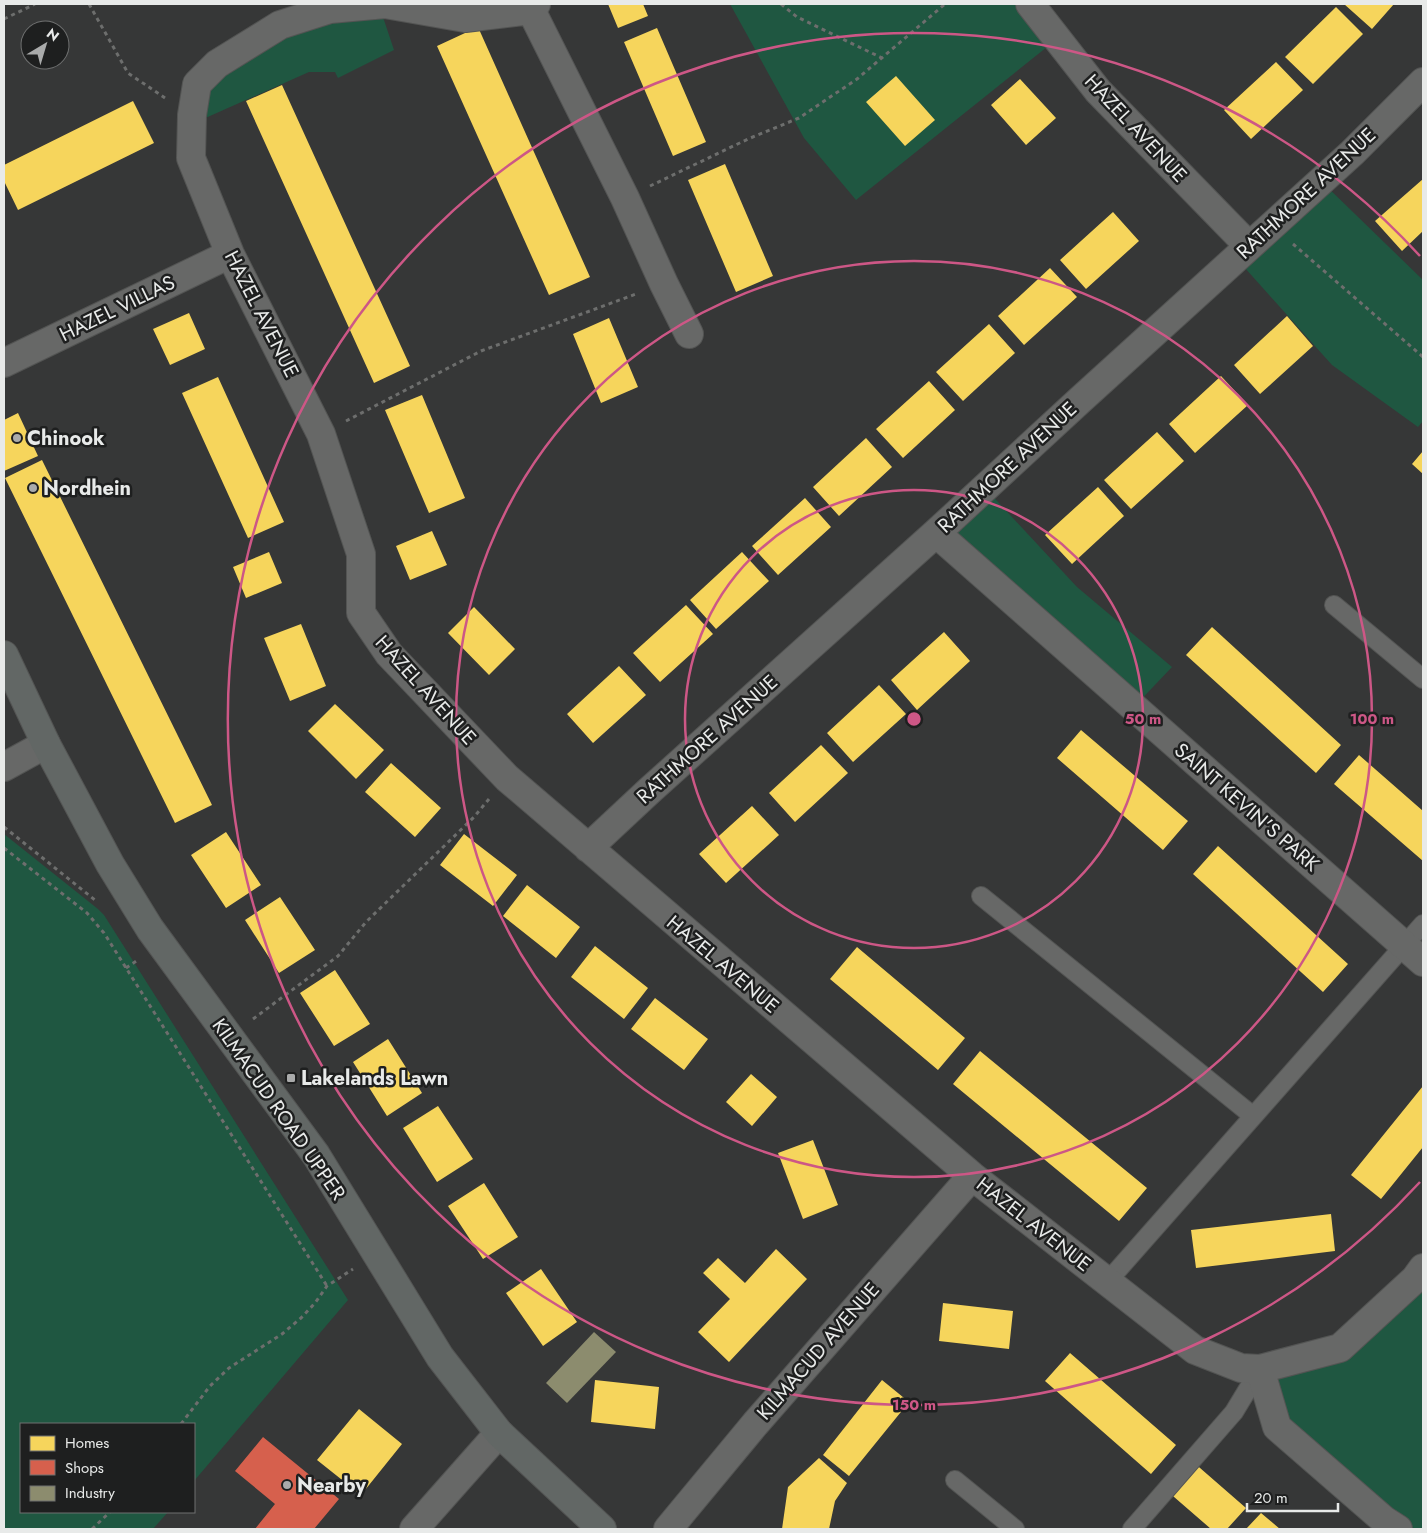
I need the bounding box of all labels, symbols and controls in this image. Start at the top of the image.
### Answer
north arrow [20,20,70,70]
text: N [42,23,64,46]
street label: HAZEL AVENUE [1078,68,1194,189]
street label: RATHMORE AVENUE [1230,121,1383,266]
street label: HAZEL AVENUE [217,246,306,383]
street label: HAZEL VILLAS [55,268,180,349]
street label: RATHMORE AVENUE [931,395,1084,540]
place label: Chinook [27,424,105,453]
marker: Chinook [11,432,23,444]
place label: Nordhein [43,474,131,503]
marker: Nordhein [27,482,39,494]
street label: HAZEL AVENUE [368,629,483,752]
street label: RATHMORE AVENUE [630,668,784,811]
text: 50 m [1125,708,1161,730]
text: 100 m [1350,708,1394,730]
centre of rings [905,710,923,728]
street label: SAINT KEVIN'S PARK [1168,736,1326,879]
street label: HAZEL AVENUE [660,909,785,1020]
street label: KILMACUD ROAD UPPER [205,1013,352,1206]
place label: Lakelands Lawn [301,1064,448,1093]
marker: Lakelands Lawn [285,1072,297,1084]
street label: HAZEL AVENUE [970,1170,1097,1279]
street label: KILMACUD AVENUE [750,1276,886,1427]
text: 150 m [892,1394,936,1416]
legend [20,1423,195,1513]
text: Homes [65,1432,109,1454]
text: Shops [65,1457,104,1479]
place label: Nearby [297,1471,366,1500]
marker: Nearby [281,1479,293,1491]
scale bar [1247,1480,1338,1512]
text: Industry [65,1482,115,1504]
text: 20 m [1254,1487,1288,1509]

